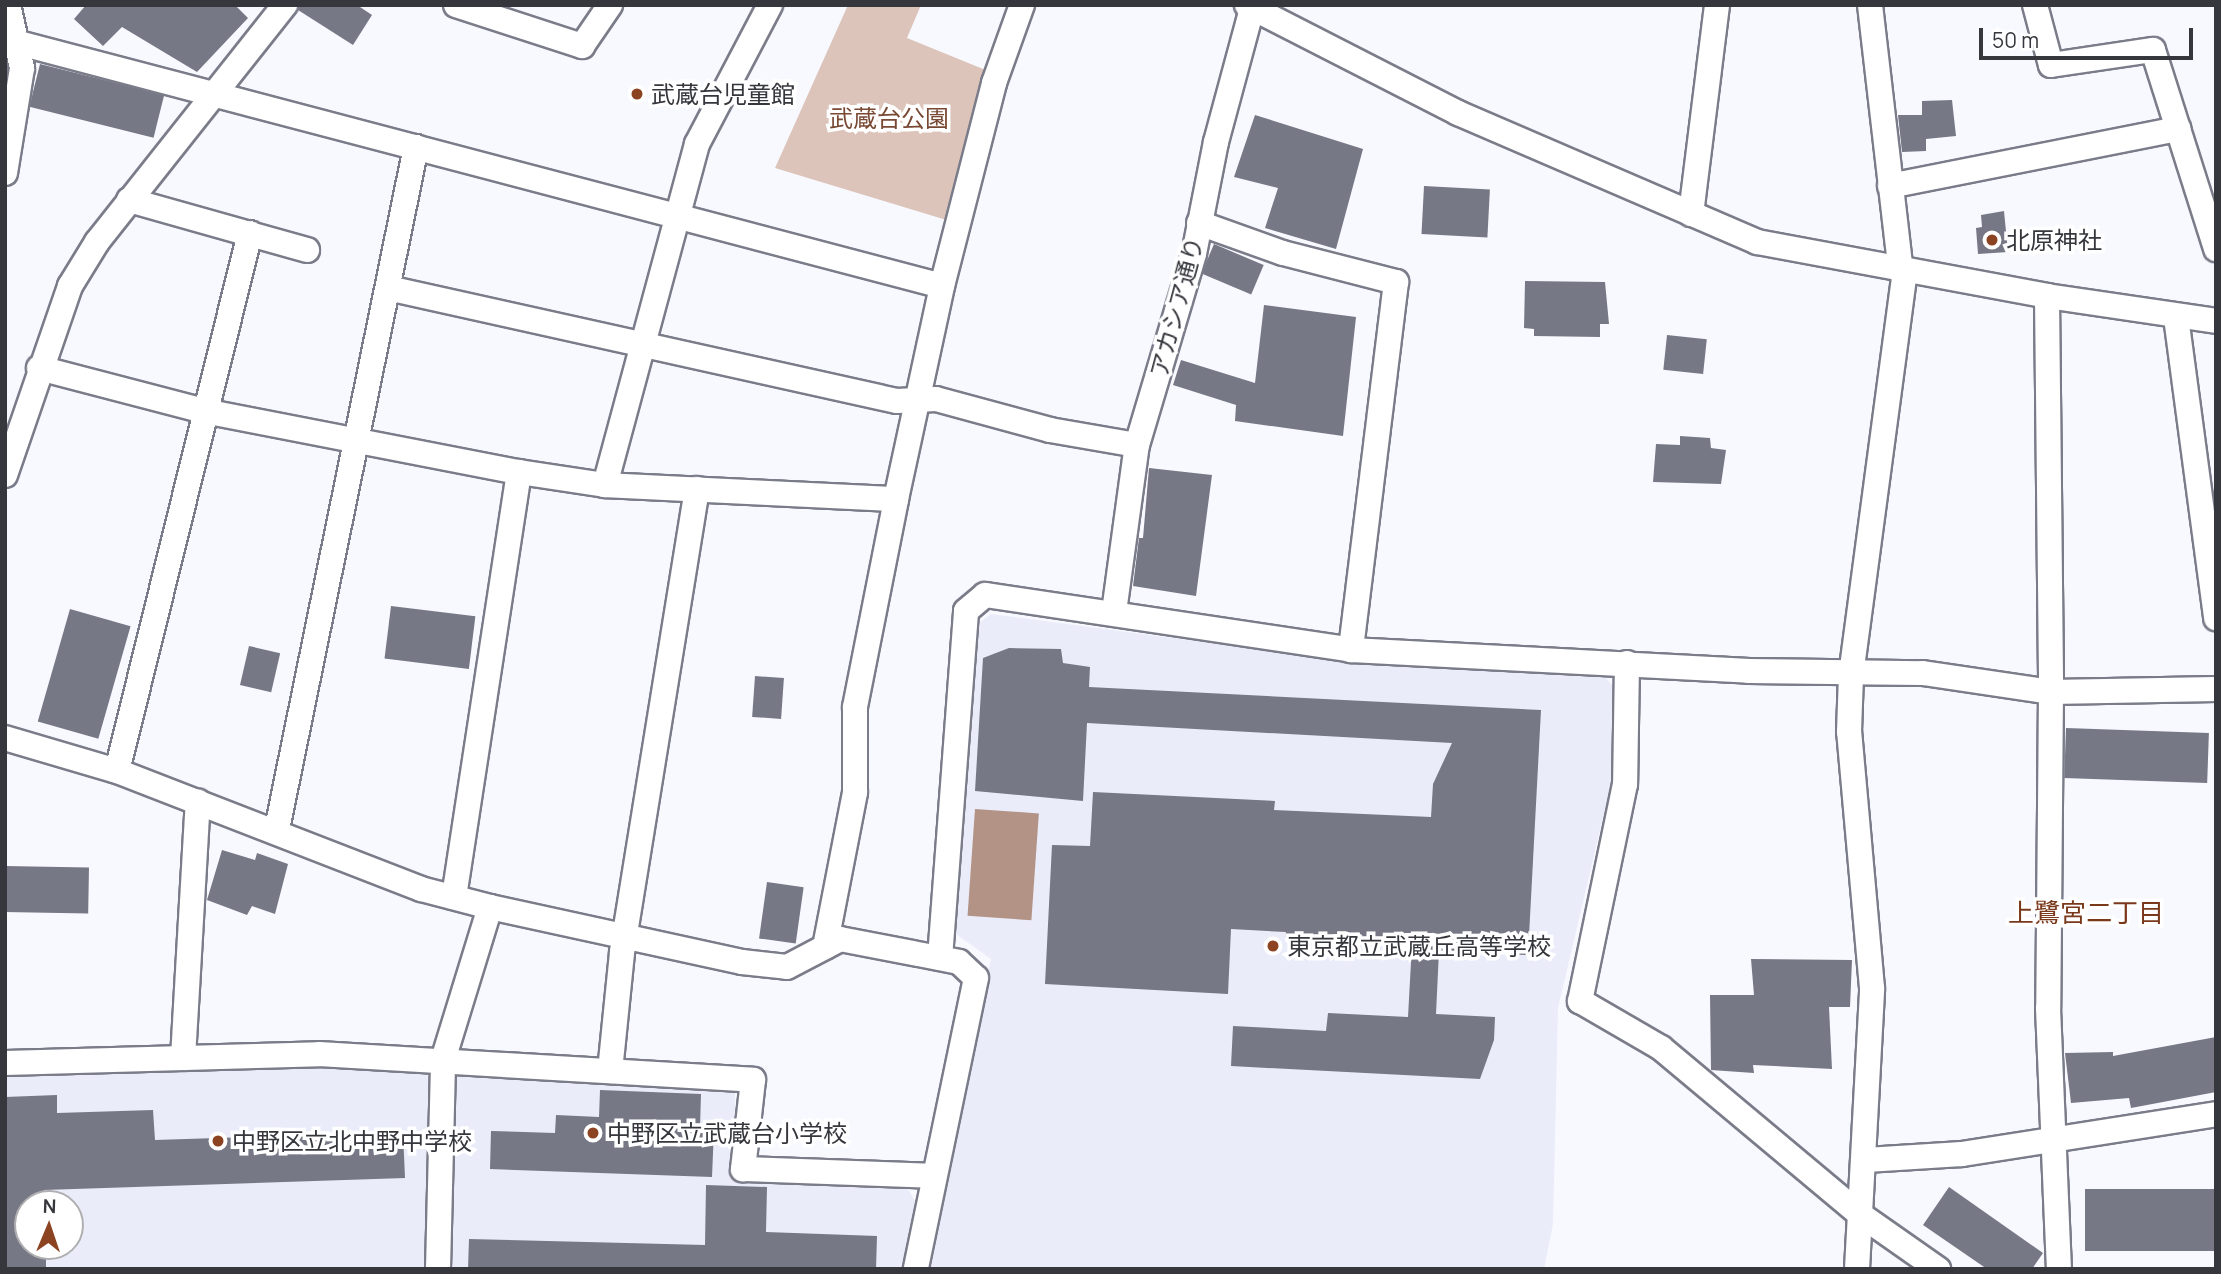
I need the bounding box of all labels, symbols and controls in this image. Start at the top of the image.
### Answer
scale bar [1983,14,2196,58]
text: 50 m [1992,26,2039,54]
place label: 武蔵台児童館 [651,80,795,108]
marker: 武蔵台児童館 [629,86,645,102]
park label: 武蔵台公園 [829,104,949,132]
place label: 北原神社 [2006,226,2102,254]
marker: 北原神社 [1984,232,2000,248]
street label: アカシア通り [1143,234,1209,380]
district label: 上鷺宮二丁目 [2008,897,2164,929]
place label: 東京都立武蔵丘高等学校 [1287,932,1551,960]
marker: 東京都立武蔵丘高等学校 [1265,938,1281,954]
place label: 中野区立武蔵台小学校 [607,1119,847,1147]
marker: 中野区立武蔵台小学校 [585,1125,601,1141]
place label: 中野区立北中野中学校 [232,1127,472,1155]
marker: 中野区立北中野中学校 [210,1133,226,1149]
north arrow [14,1190,84,1260]
text: N [42,1193,57,1219]

